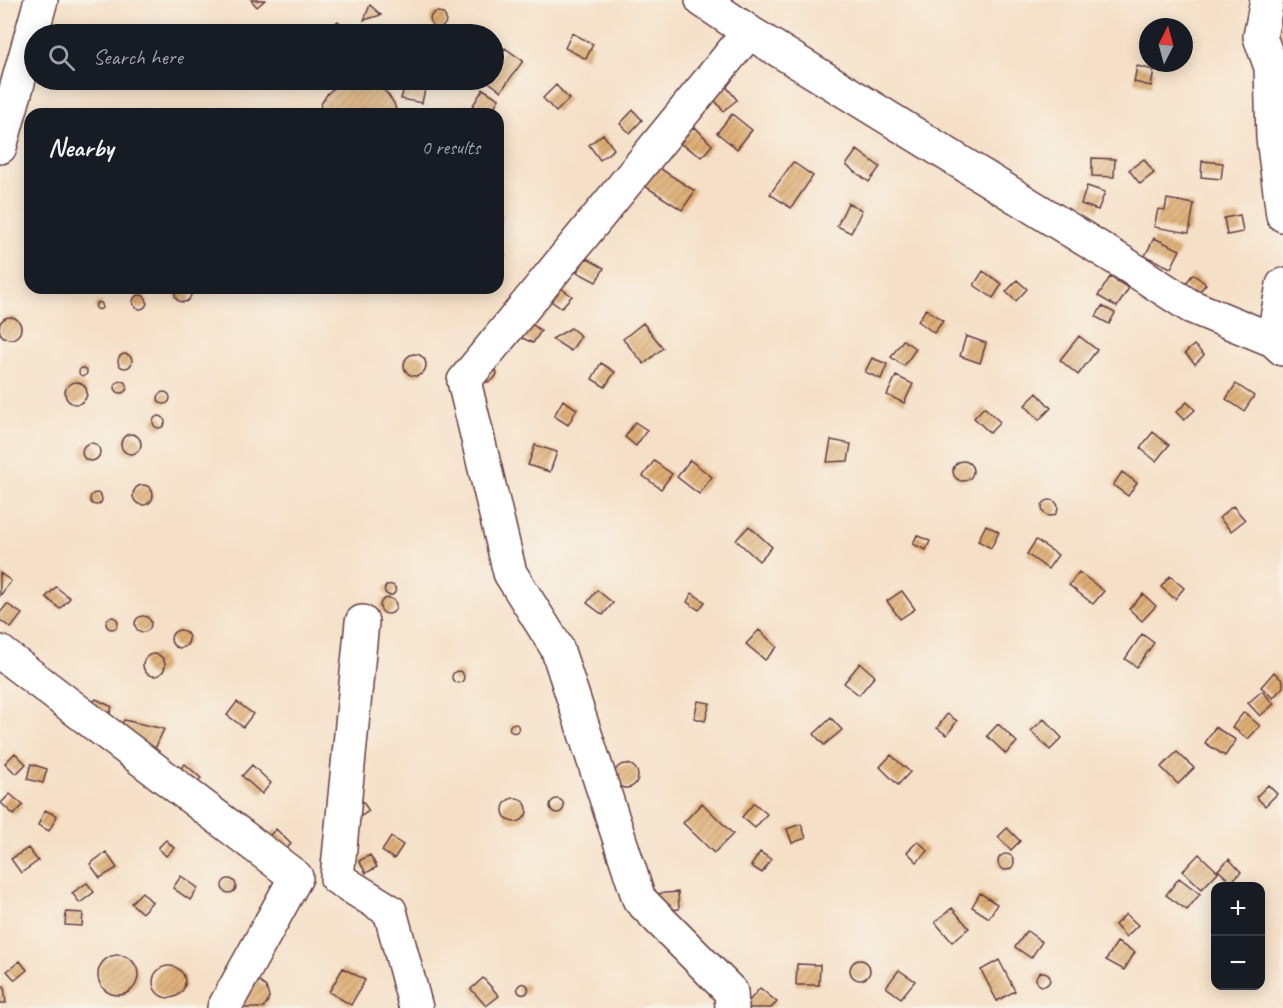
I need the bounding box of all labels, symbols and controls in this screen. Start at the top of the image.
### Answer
north arrow [1139,18,1193,72]
search box [24,24,504,90]
icon: search [45,41,78,74]
text: Search here [93,43,183,71]
text: Nearby [48,131,113,164]
text: 0 results [421,135,480,160]
map controls [1211,882,1265,990]
button: + [1211,882,1265,936]
button: − [1211,936,1265,990]

